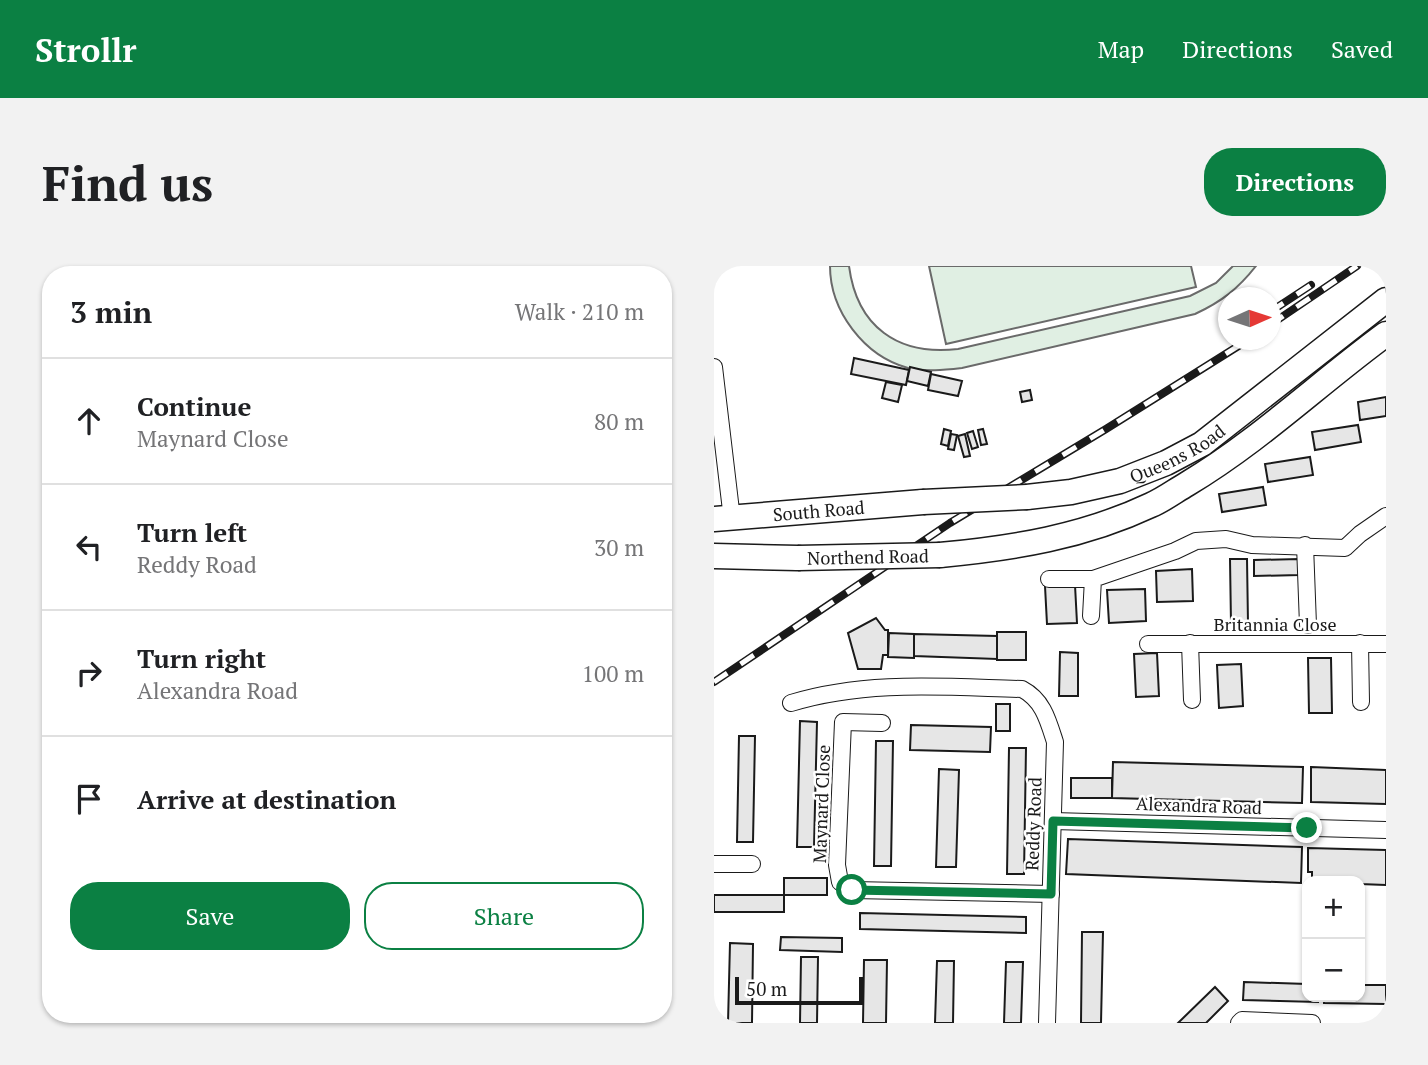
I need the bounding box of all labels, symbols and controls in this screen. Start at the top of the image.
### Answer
text: Strollr [35,28,137,71]
text: Map [1098,33,1144,65]
text: Directions [1182,33,1293,65]
text: Saved [1331,33,1393,65]
button: Directions [1204,148,1386,216]
text: Find us [42,150,213,215]
north arrow [1218,287,1281,350]
text: 3 min [70,292,152,332]
text: Walk · 210 m [515,296,644,327]
text: Continue [137,389,251,423]
icon: ahead [70,402,108,440]
text: 80 m [594,406,644,437]
street label: Queens Road [1126,419,1230,488]
text: Maynard Close [137,423,289,454]
street label: South Road [772,495,865,526]
text: Turn left [137,515,247,549]
icon: left [70,528,108,566]
text: 30 m [594,532,644,563]
street label: Northend Road [807,543,929,570]
text: Reddy Road [137,549,257,580]
street label: Britannia Close [1213,612,1337,636]
text: Turn right [137,641,266,675]
icon: right [70,654,108,692]
text: 100 m [582,658,644,689]
text: Alexandra Road [137,675,298,706]
street label: Maynard Close [807,744,835,864]
street label: Reddy Road [1019,777,1047,871]
icon: arrive [70,780,108,818]
text: Arrive at destination [137,782,396,816]
street label: Alexandra Road [1136,791,1262,819]
route end [1291,812,1322,843]
route start [836,874,867,905]
map controls [1302,876,1365,1002]
button: + [1302,876,1365,939]
button: Save [70,882,350,950]
button: Share [364,882,644,950]
button: − [1302,939,1365,1002]
scale bar [735,974,863,1006]
text: 50 m [746,976,787,1001]

